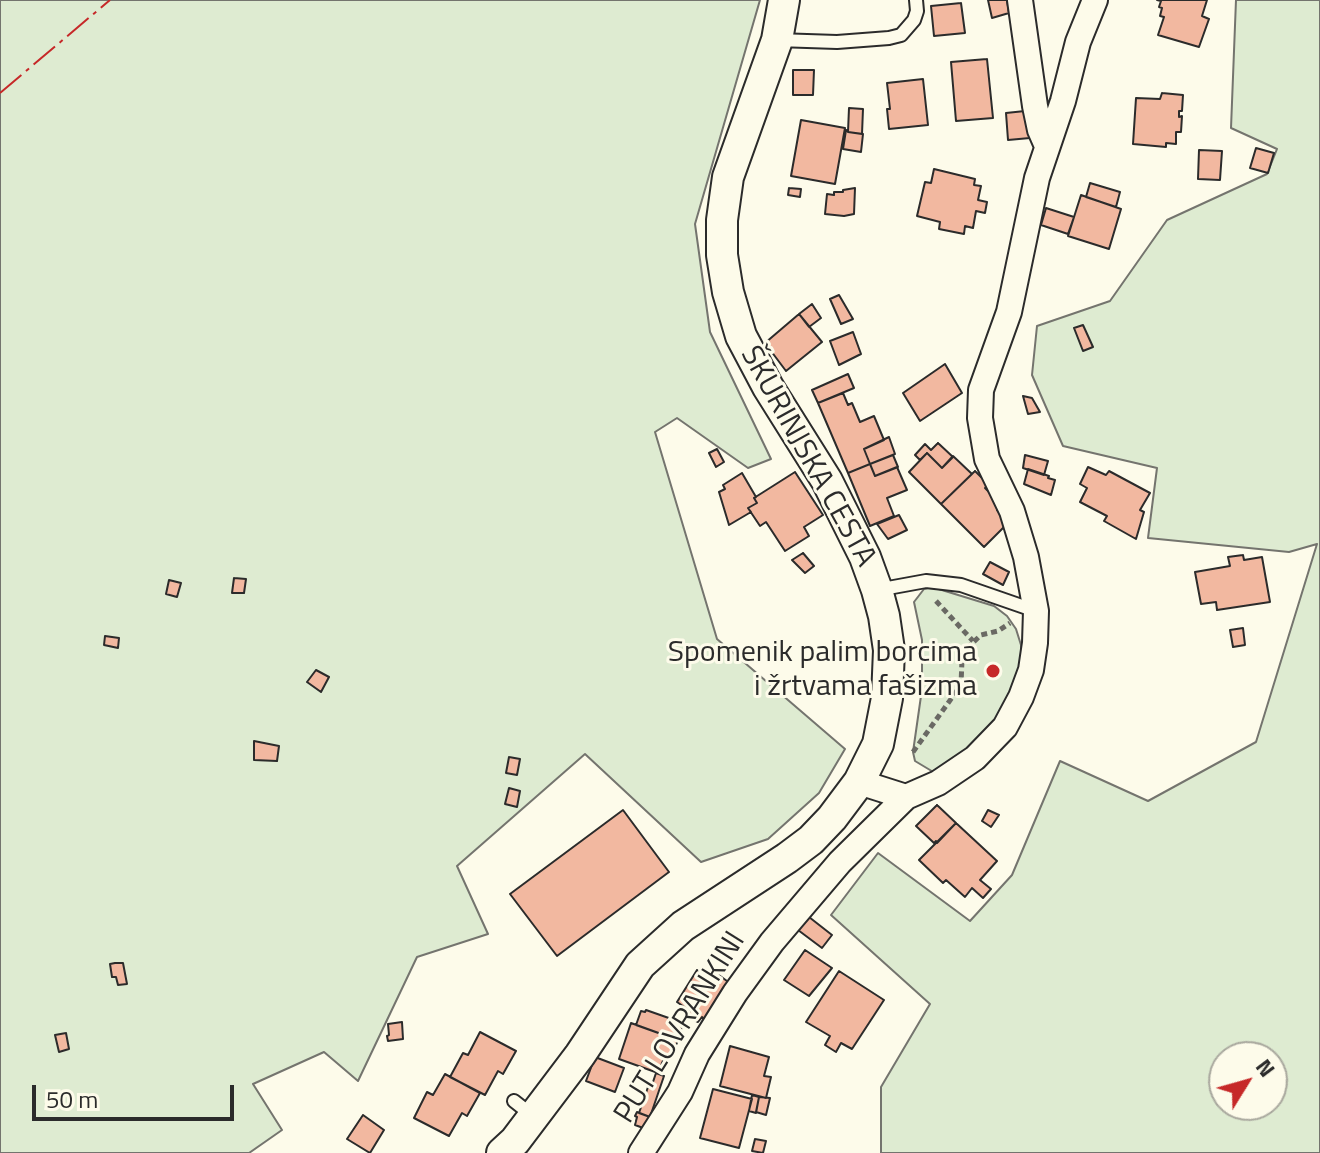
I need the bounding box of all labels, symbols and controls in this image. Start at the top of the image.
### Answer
street label: ŠKURINJSKA CESTA [732,341,882,573]
place label: Spomenik palim borcima i žrtvama fašizma [668,636,977,706]
marker: Spomenik palim borcima i žrtvama fašizma [984,662,1002,680]
street label: PUT LOVRANKINI [608,926,754,1130]
north arrow [1208,1041,1288,1121]
text: N [1247,1051,1284,1084]
scale bar [36,1069,238,1119]
text: 50 m [46,1081,98,1117]

